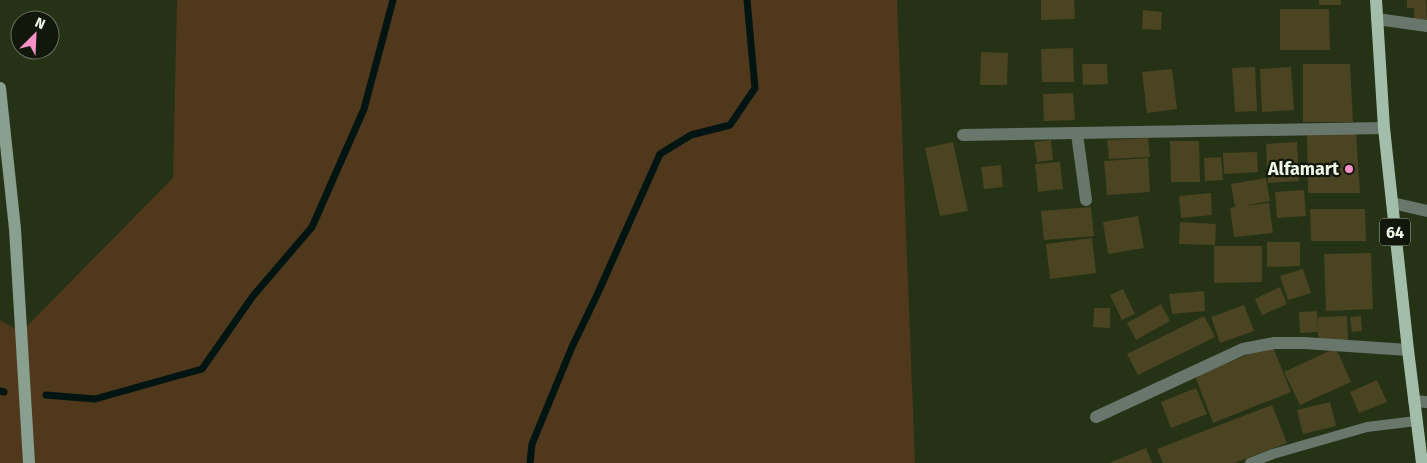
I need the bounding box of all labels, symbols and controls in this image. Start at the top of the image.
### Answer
north arrow [10,10,60,60]
text: N [32,14,48,33]
place label: Alfamart [1267,158,1340,180]
marker: Alfamart [1343,163,1355,175]
road number: 64 [1380,218,1410,246]

